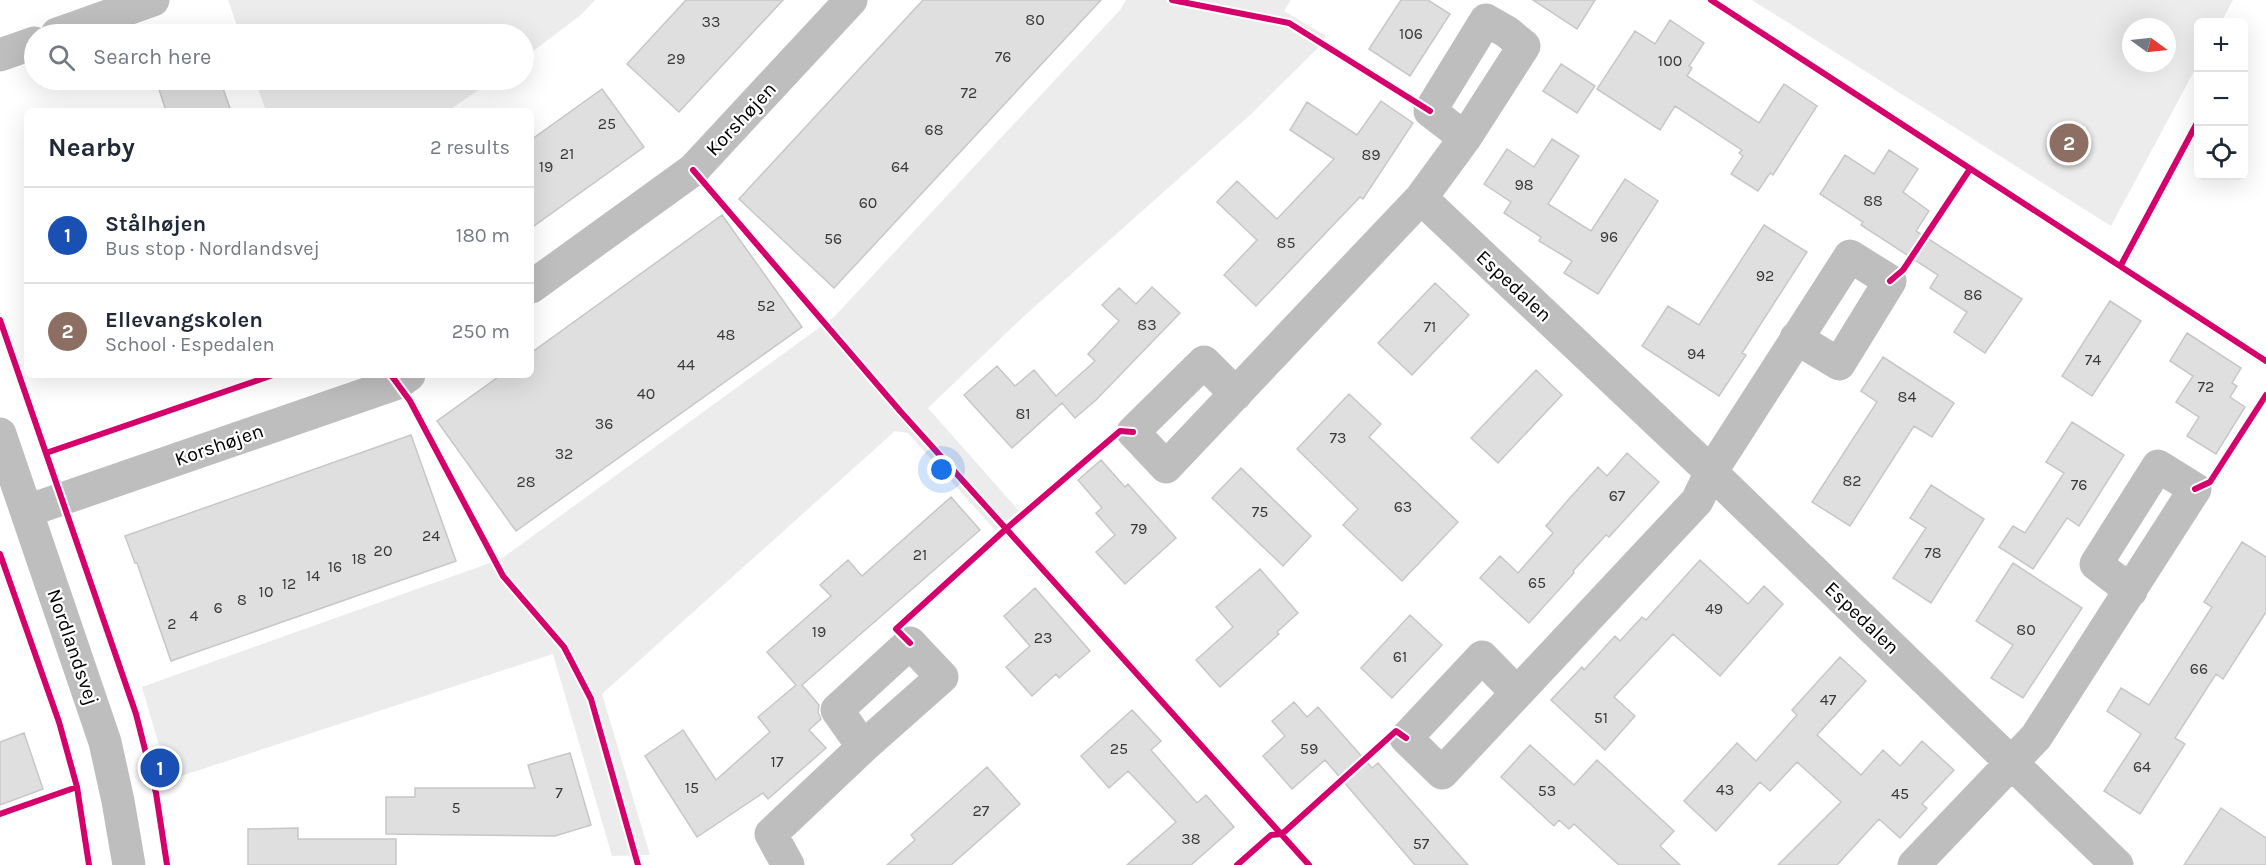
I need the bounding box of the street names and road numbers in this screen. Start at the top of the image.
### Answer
street label: Korshøjen [701,77,781,161]
street label: Espedalen [1472,245,1556,327]
street label: Korshøjen [172,419,266,471]
street label: Espedalen [1820,577,1904,659]
street label: Nordlandsvej [42,586,104,708]

